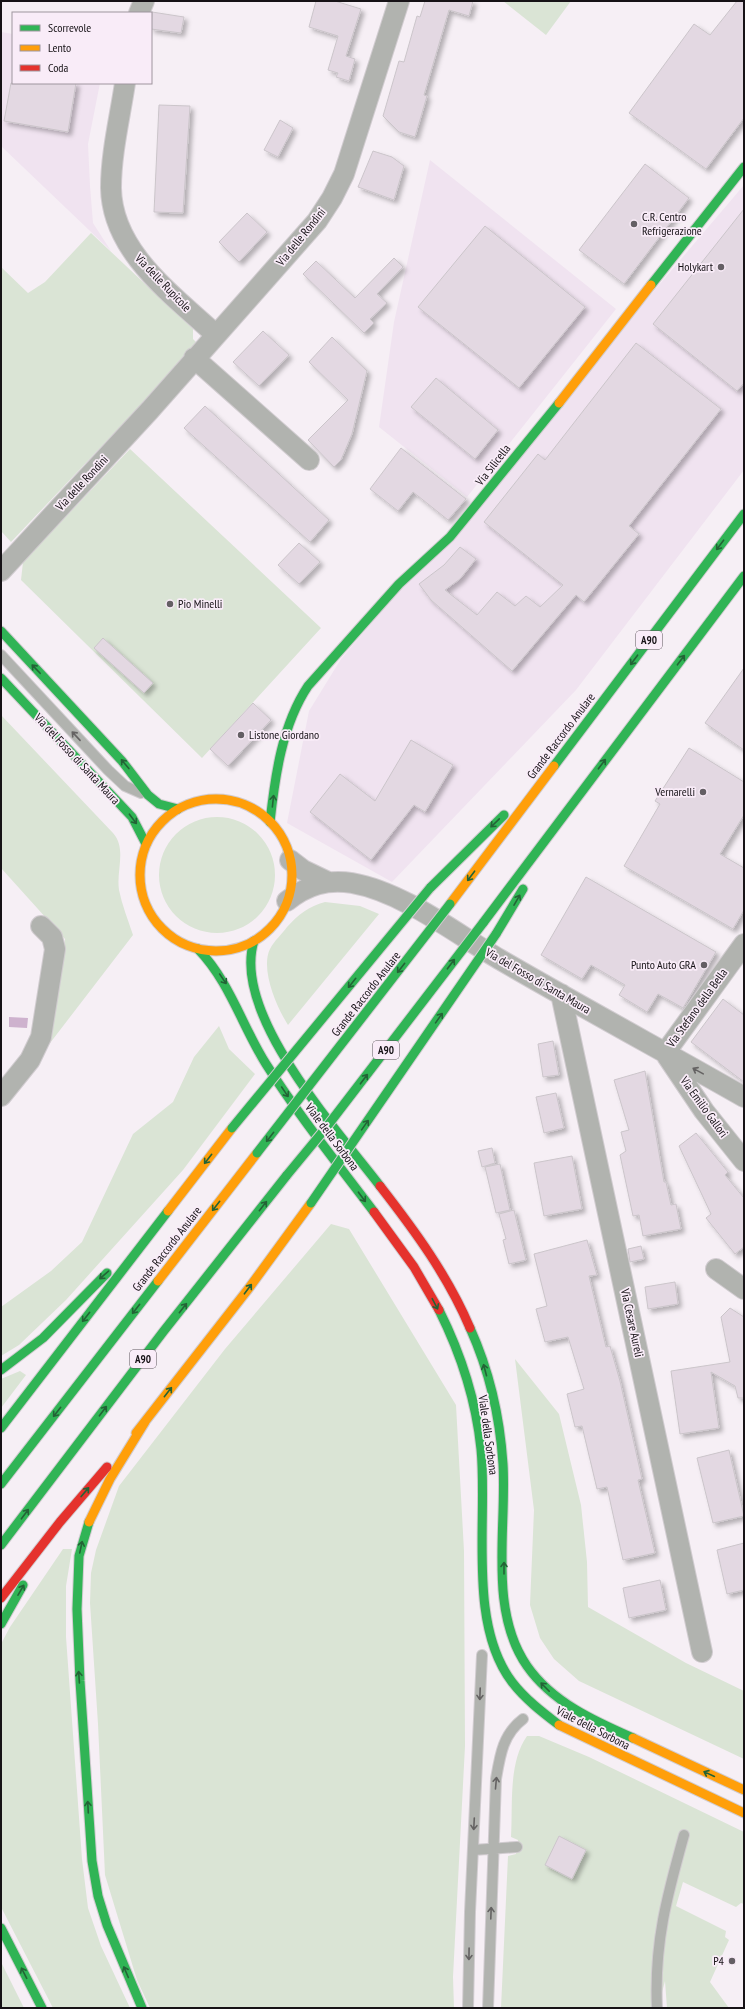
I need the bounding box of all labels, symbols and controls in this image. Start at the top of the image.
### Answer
legend [12,12,152,84]
text: Scorrevole [48,20,91,35]
text: Lento [48,40,71,55]
text: Coda [48,60,69,75]
street label: Via delle Rondini [272,205,329,269]
place label: C.R. Centro Refrigerazione [642,209,702,238]
marker: C.R. Centro Refrigerazione [629,219,639,229]
street label: Via delle Rupicole [131,250,195,315]
place label: Holykart [678,259,714,274]
marker: Holykart [716,262,726,272]
street label: Via Silicella [471,441,513,489]
street label: Via delle Rondini [52,452,111,514]
one-way arrow [716,540,725,551]
place label: Pio Minelli [178,596,222,611]
marker: Pio Minelli [165,599,175,609]
road number: A90 [636,631,662,649]
one-way arrow [629,655,638,666]
one-way arrow [676,655,685,666]
one-way arrow [32,664,41,674]
street label: Grande Raccordo Anulare [523,690,598,782]
street label: Via del Fosso di Santa Maura [31,709,124,807]
place label: Listone Giordano [249,727,319,742]
marker: Listone Giordano [236,730,246,740]
one-way arrow [71,731,81,741]
one-way arrow [598,758,606,769]
one-way arrow [120,759,129,770]
place label: Vernarelli [654,784,695,799]
marker: Vernarelli [698,787,708,797]
one-way arrow [269,795,276,808]
one-way arrow [129,814,137,825]
one-way arrow [490,818,500,828]
one-way arrow [467,871,475,882]
one-way arrow [513,894,521,906]
street label: Via del Fosso di Santa Maura [482,944,594,1017]
street label: Grande Raccordo Anulare [328,948,403,1039]
place label: Punto Auto GRA [631,957,696,972]
one-way arrow [447,959,455,970]
marker: Punto Auto GRA [699,960,709,970]
one-way arrow [397,962,405,973]
street label: Via Stefano della Bella [662,965,730,1051]
one-way arrow [219,973,227,984]
one-way arrow [347,978,356,988]
one-way arrow [435,1013,443,1024]
road number: A90 [373,1041,399,1059]
one-way arrow [692,1067,704,1075]
one-way arrow [359,1073,368,1084]
street label: Via Emilio Gallori [677,1073,732,1140]
one-way arrow [281,1086,289,1097]
street label: Viale della Sorbona [302,1099,363,1173]
one-way arrow [361,1120,369,1131]
one-way arrow [266,1132,274,1143]
one-way arrow [204,1153,212,1164]
one-way arrow [358,1191,366,1202]
one-way arrow [259,1200,268,1211]
one-way arrow [212,1201,220,1212]
street label: Grande Raccordo Anulare [129,1203,204,1294]
one-way arrow [98,1271,109,1280]
one-way arrow [243,1284,252,1295]
street label: Via Cesare Aureli [618,1286,647,1358]
one-way arrow [432,1298,440,1310]
one-way arrow [178,1302,187,1313]
one-way arrow [132,1303,140,1314]
one-way arrow [82,1311,90,1322]
road number: A90 [130,1350,156,1368]
one-way arrow [481,1364,488,1377]
one-way arrow [164,1387,172,1398]
street label: Viale della Sorbona [475,1393,502,1476]
one-way arrow [99,1405,108,1416]
one-way arrow [52,1406,61,1417]
one-way arrow [81,1487,90,1498]
one-way arrow [20,1509,29,1520]
one-way arrow [77,1541,85,1554]
one-way arrow [500,1562,507,1575]
one-way arrow [17,1585,25,1597]
one-way arrow [76,1671,83,1684]
one-way arrow [540,1682,550,1692]
one-way arrow [476,1687,484,1700]
street label: Viale della Sorbona [553,1702,633,1753]
one-way arrow [703,1770,715,1777]
one-way arrow [493,1777,500,1790]
one-way arrow [85,1800,92,1813]
one-way arrow [470,1817,478,1830]
one-way arrow [487,1907,495,1920]
one-way arrow [465,1947,473,1960]
place label: P4 [713,1953,725,1968]
marker: P4 [727,1956,737,1966]
one-way arrow [20,1967,27,1979]
one-way arrow [122,1967,129,1979]

